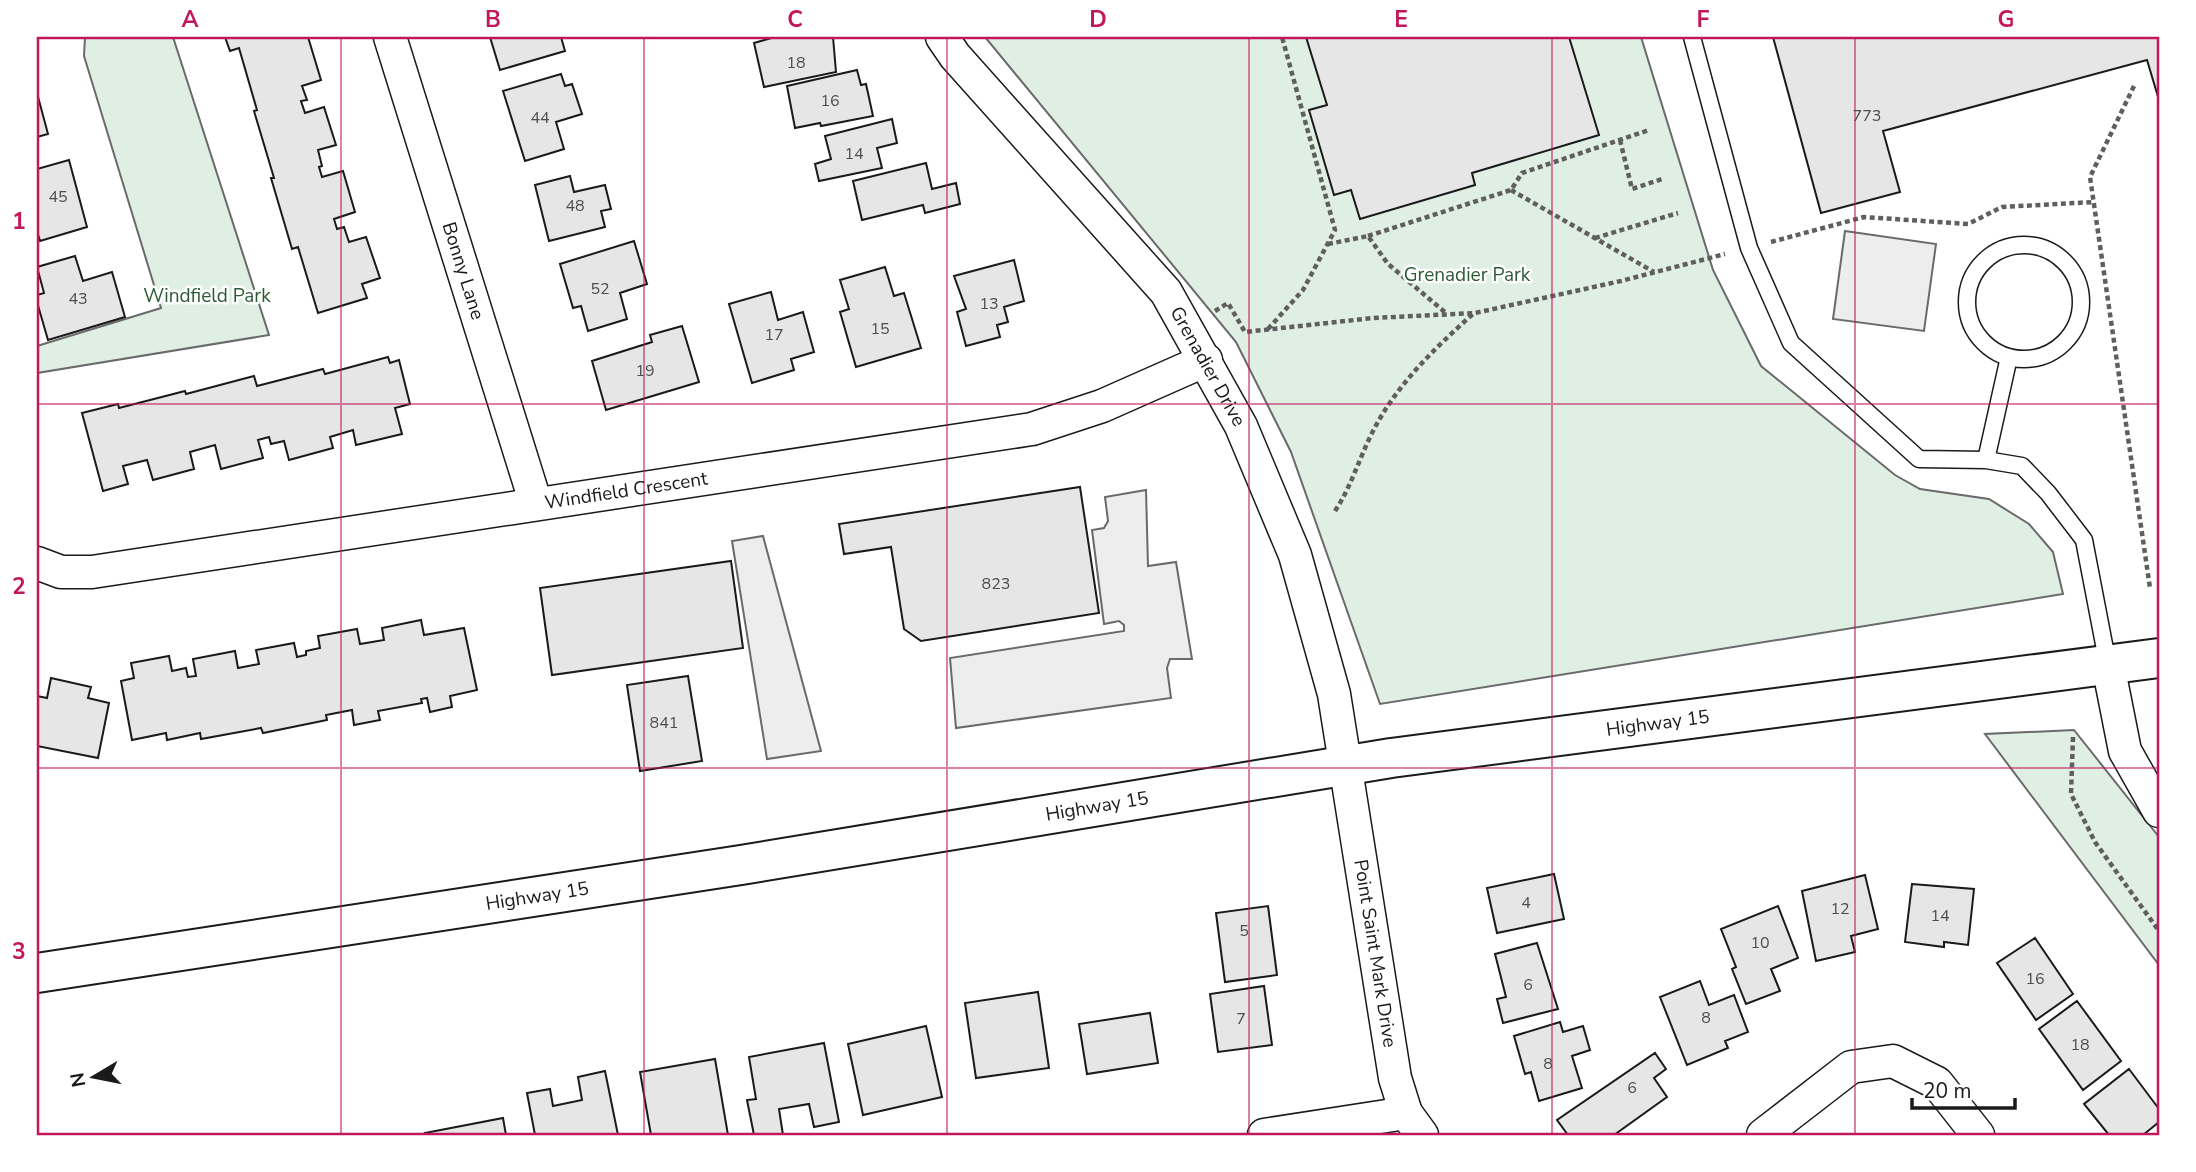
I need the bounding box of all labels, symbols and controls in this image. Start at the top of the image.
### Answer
text: A [181,4,199,35]
text: B [485,4,501,35]
text: C [787,4,803,35]
text: D [1089,4,1107,35]
text: E [1394,4,1408,35]
text: F [1697,4,1710,35]
text: G [1998,4,2014,35]
house number: 18 [786,52,806,74]
house number: 16 [820,90,840,112]
house number: 773 [1853,105,1881,127]
house number: 44 [530,107,550,129]
house number: 14 [844,143,864,165]
house number: 45 [48,186,68,208]
house number: 48 [565,195,585,217]
text: 1 [12,206,26,237]
street label: Bonny Lane [436,219,491,323]
park label: Grenadier Park [1404,262,1531,288]
house number: 52 [590,278,610,300]
park label: Windfield Park [143,283,271,309]
house number: 43 [68,288,88,310]
house number: 13 [979,293,999,315]
street label: Grenadier Drive [1164,302,1252,431]
house number: 15 [870,318,890,340]
house number: 17 [764,324,784,346]
house number: 19 [635,360,655,382]
street label: Windfield Crescent [543,465,710,516]
text: 2 [12,571,26,602]
house number: 823 [982,573,1010,595]
street label: Highway 15 [1605,704,1711,743]
house number: 841 [650,712,678,734]
street label: Highway 15 [1044,785,1150,828]
street label: Point Saint Mark Drive [1347,857,1403,1049]
street label: Highway 15 [484,876,591,917]
house number: 4 [1521,892,1531,914]
house number: 12 [1830,898,1850,920]
house number: 14 [1930,905,1950,927]
house number: 5 [1239,920,1249,942]
house number: 10 [1750,932,1770,954]
text: 3 [12,936,26,967]
house number: 16 [2025,968,2045,990]
house number: 6 [1523,974,1533,996]
house number: 8 [1701,1007,1711,1029]
house number: 7 [1236,1008,1246,1030]
house number: 18 [2070,1034,2090,1056]
north arrow [60,1042,130,1112]
house number: 8 [1543,1053,1553,1075]
scale bar [1912,1067,2016,1111]
text: N [64,1071,92,1089]
house number: 6 [1627,1077,1637,1099]
text: 20 m [1923,1077,1972,1105]

